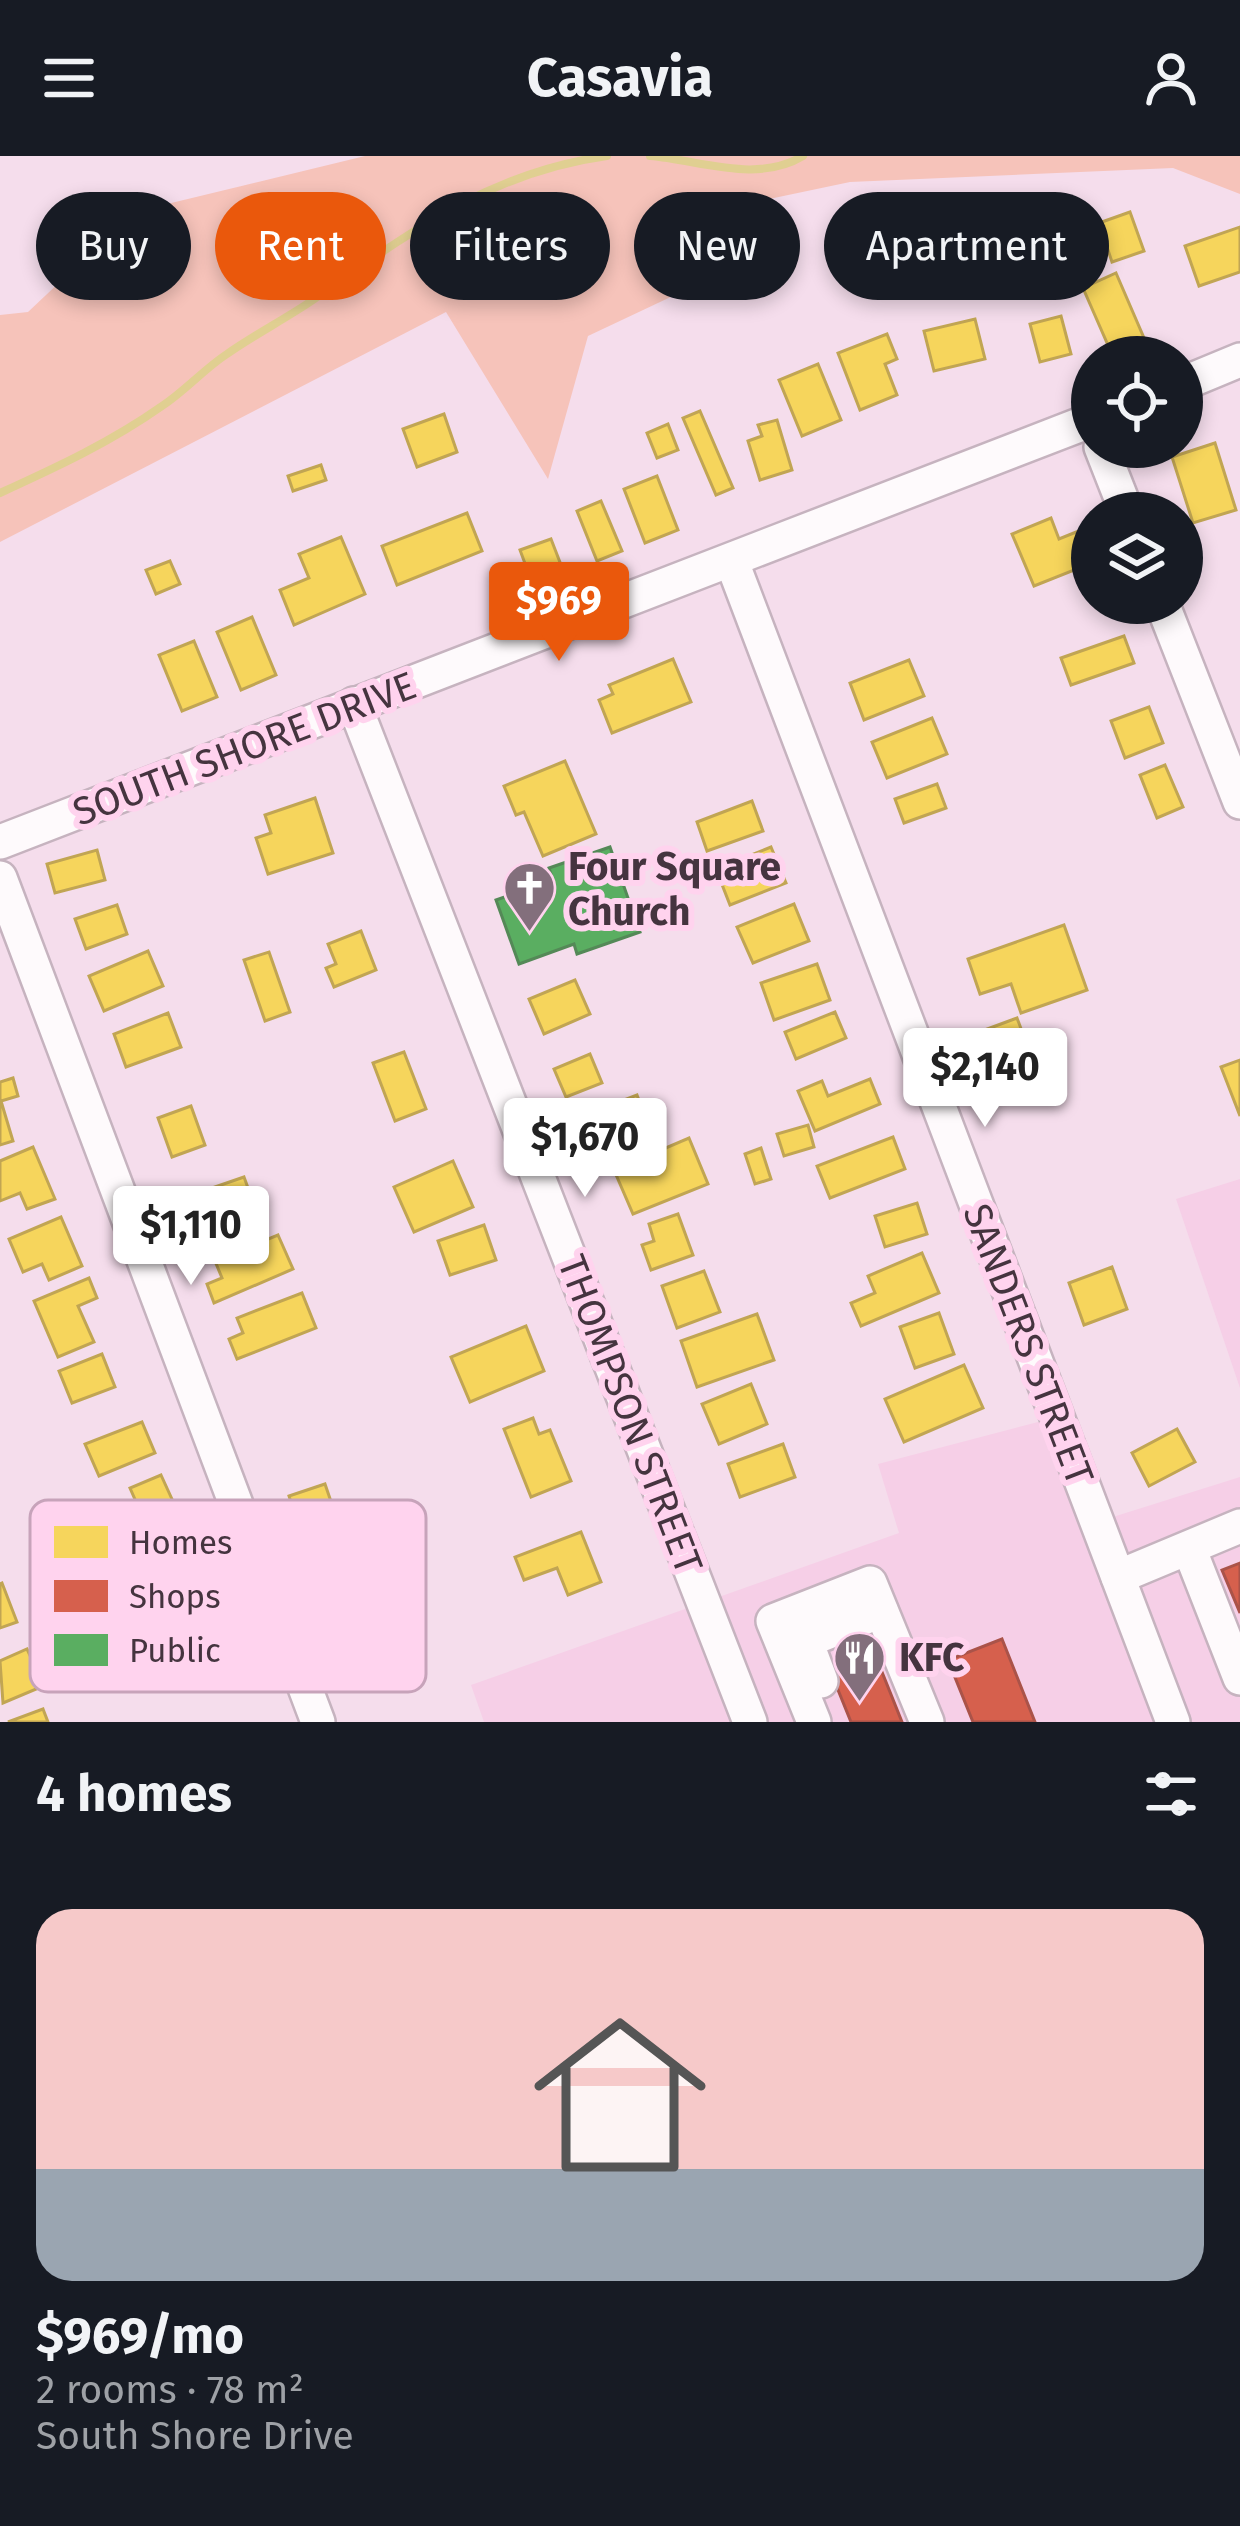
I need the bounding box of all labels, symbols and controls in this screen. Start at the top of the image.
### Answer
icon: menu [36,45,102,111]
icon: person [1138,45,1204,111]
text: Casavia [527,46,713,110]
chip: Buy [36,192,191,300]
chip: Rent [215,192,386,300]
chip: Filters [410,192,610,300]
chip: New [634,192,800,300]
chip: Apartment [824,192,1109,300]
map controls [1071,336,1203,624]
button: locate [1071,336,1203,468]
button: layers [1071,492,1203,624]
pin: $969 [488,562,630,664]
text: $969 [516,578,602,624]
street label: SOUTH SHORE DRIVE [66,662,422,836]
place label: Four Square Church [568,844,781,935]
church icon: Four Square Church [501,860,557,934]
pin: $2,140 [887,1028,1083,1130]
text: $2,140 [930,1044,1040,1090]
pin: $1,670 [487,1098,683,1200]
text: $1,670 [531,1114,639,1160]
pin: $1,110 [93,1186,289,1288]
street label: SANDERS STREET [953,1197,1103,1491]
text: $1,110 [140,1202,242,1248]
street label: THOMPSON STREET [548,1249,712,1580]
legend [30,1500,426,1692]
text: Homes [129,1523,232,1563]
text: Shops [129,1577,221,1617]
restaurant icon: KFC [832,1629,888,1703]
text: Public [129,1631,221,1671]
place label: KFC [899,1635,965,1681]
icon: filters [1138,1761,1204,1827]
text: 4 homes [36,1763,232,1825]
icon: home [512,1987,728,2203]
text: $969/mo [36,2305,244,2367]
text: 2 rooms · 78 m² [36,2367,304,2413]
text: South Shore Drive [36,2413,354,2459]

